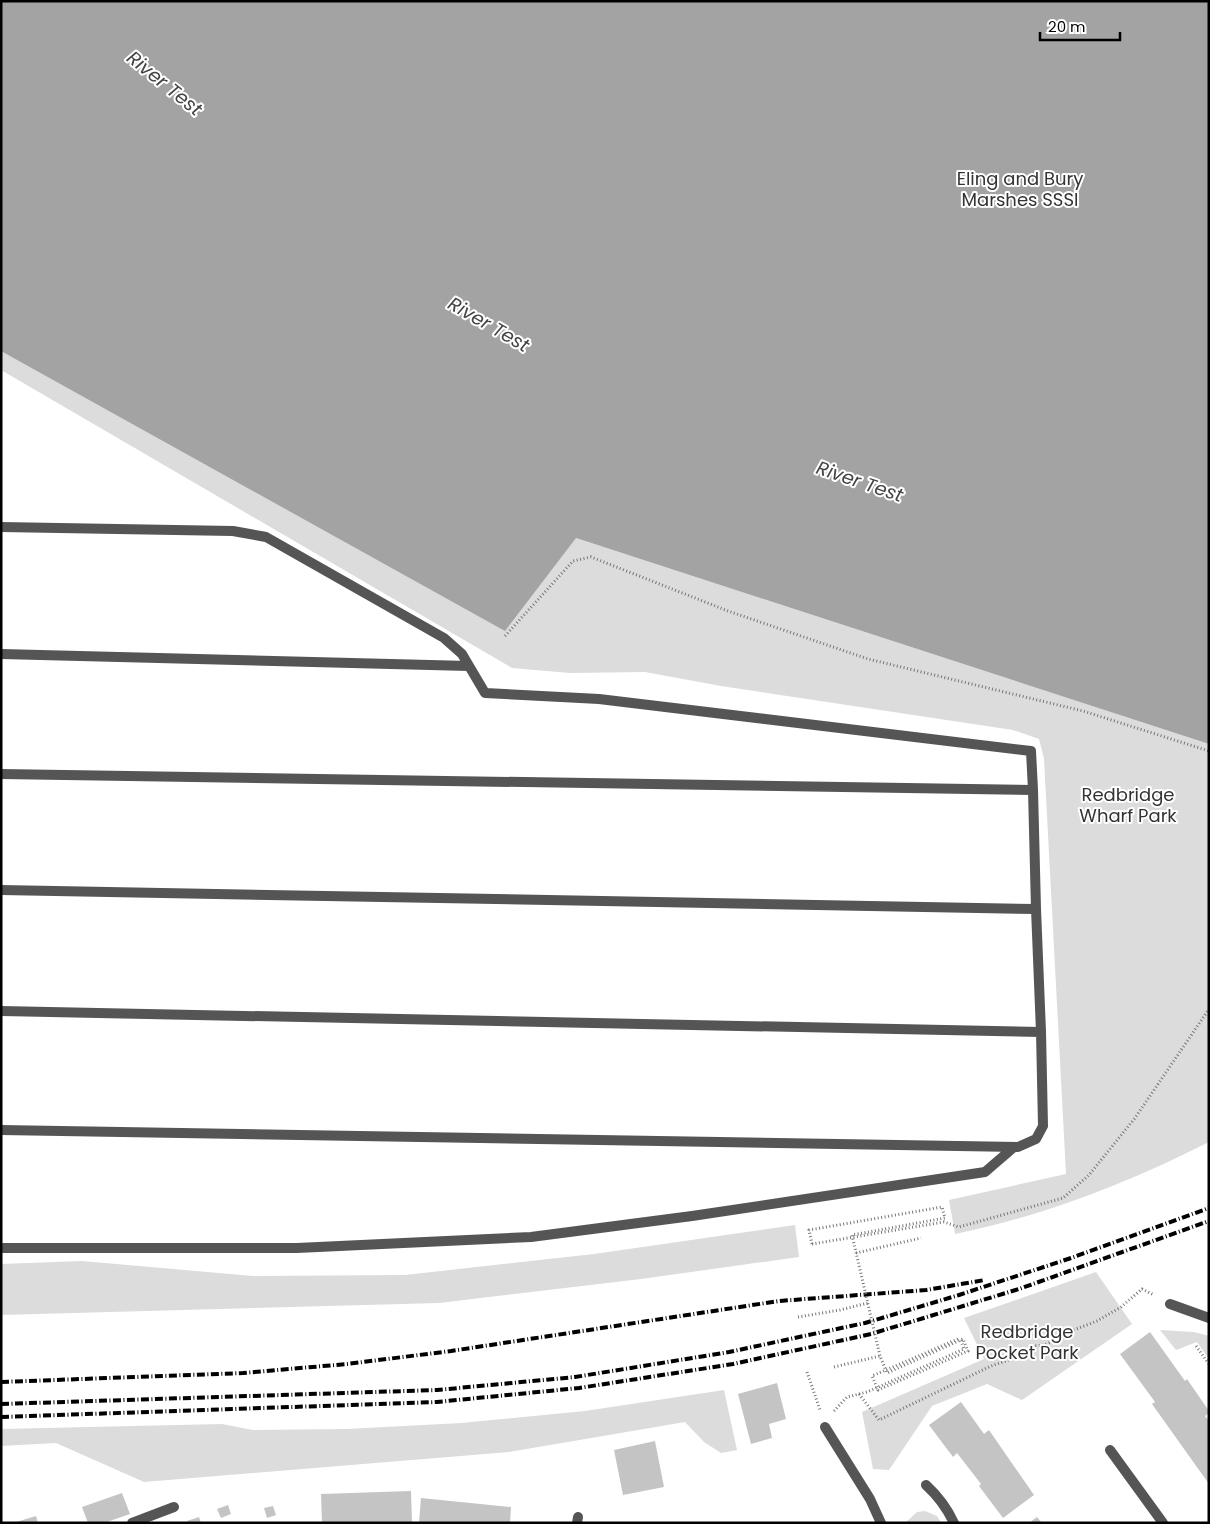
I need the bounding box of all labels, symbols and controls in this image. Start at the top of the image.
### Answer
scale bar [1040,10,1120,42]
text: 20 m [1048,16,1086,37]
water label: River Test [121,44,209,123]
park label: Eling and Bury Marshes SSSI [957,166,1083,212]
water label: River Test [443,290,536,359]
water label: River Test [813,454,908,509]
park label: Redbridge Wharf Park [1079,782,1177,828]
park label: Redbridge Pocket Park [975,1319,1079,1365]

